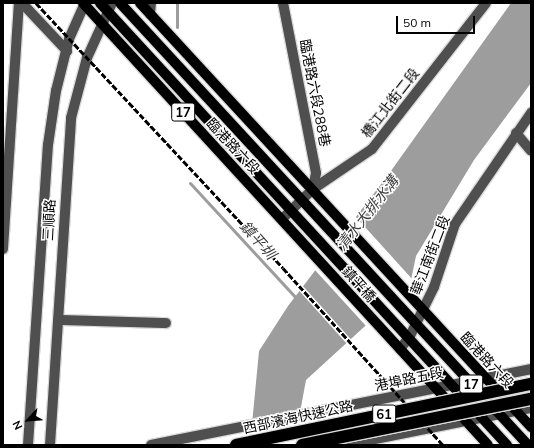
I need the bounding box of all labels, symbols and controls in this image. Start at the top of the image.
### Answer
scale bar [398,8,477,34]
text: 50 m [403,15,431,30]
street label: 臨港路六段288巷 [296,38,334,148]
street label: 橋江北街二段 [358,65,422,141]
road number: 17 [171,101,195,123]
street label: 臨港路六段 [203,115,263,177]
water label: 清水大排水溝 [332,172,402,254]
street label: 三順路 [40,199,58,241]
street label: 華江南街二段 [407,213,453,297]
water label: 鎮平圳 [236,217,280,263]
street label: 鎮平橋 [339,263,379,305]
street label: 臨港路六段 [457,329,517,391]
street label: 港埠路五段 [373,364,445,394]
road number: 17 [459,373,483,395]
street label: 西部濱海快速公路 [241,397,355,437]
north arrow [8,400,48,440]
road number: 61 [372,403,396,425]
text: N [9,418,25,432]

